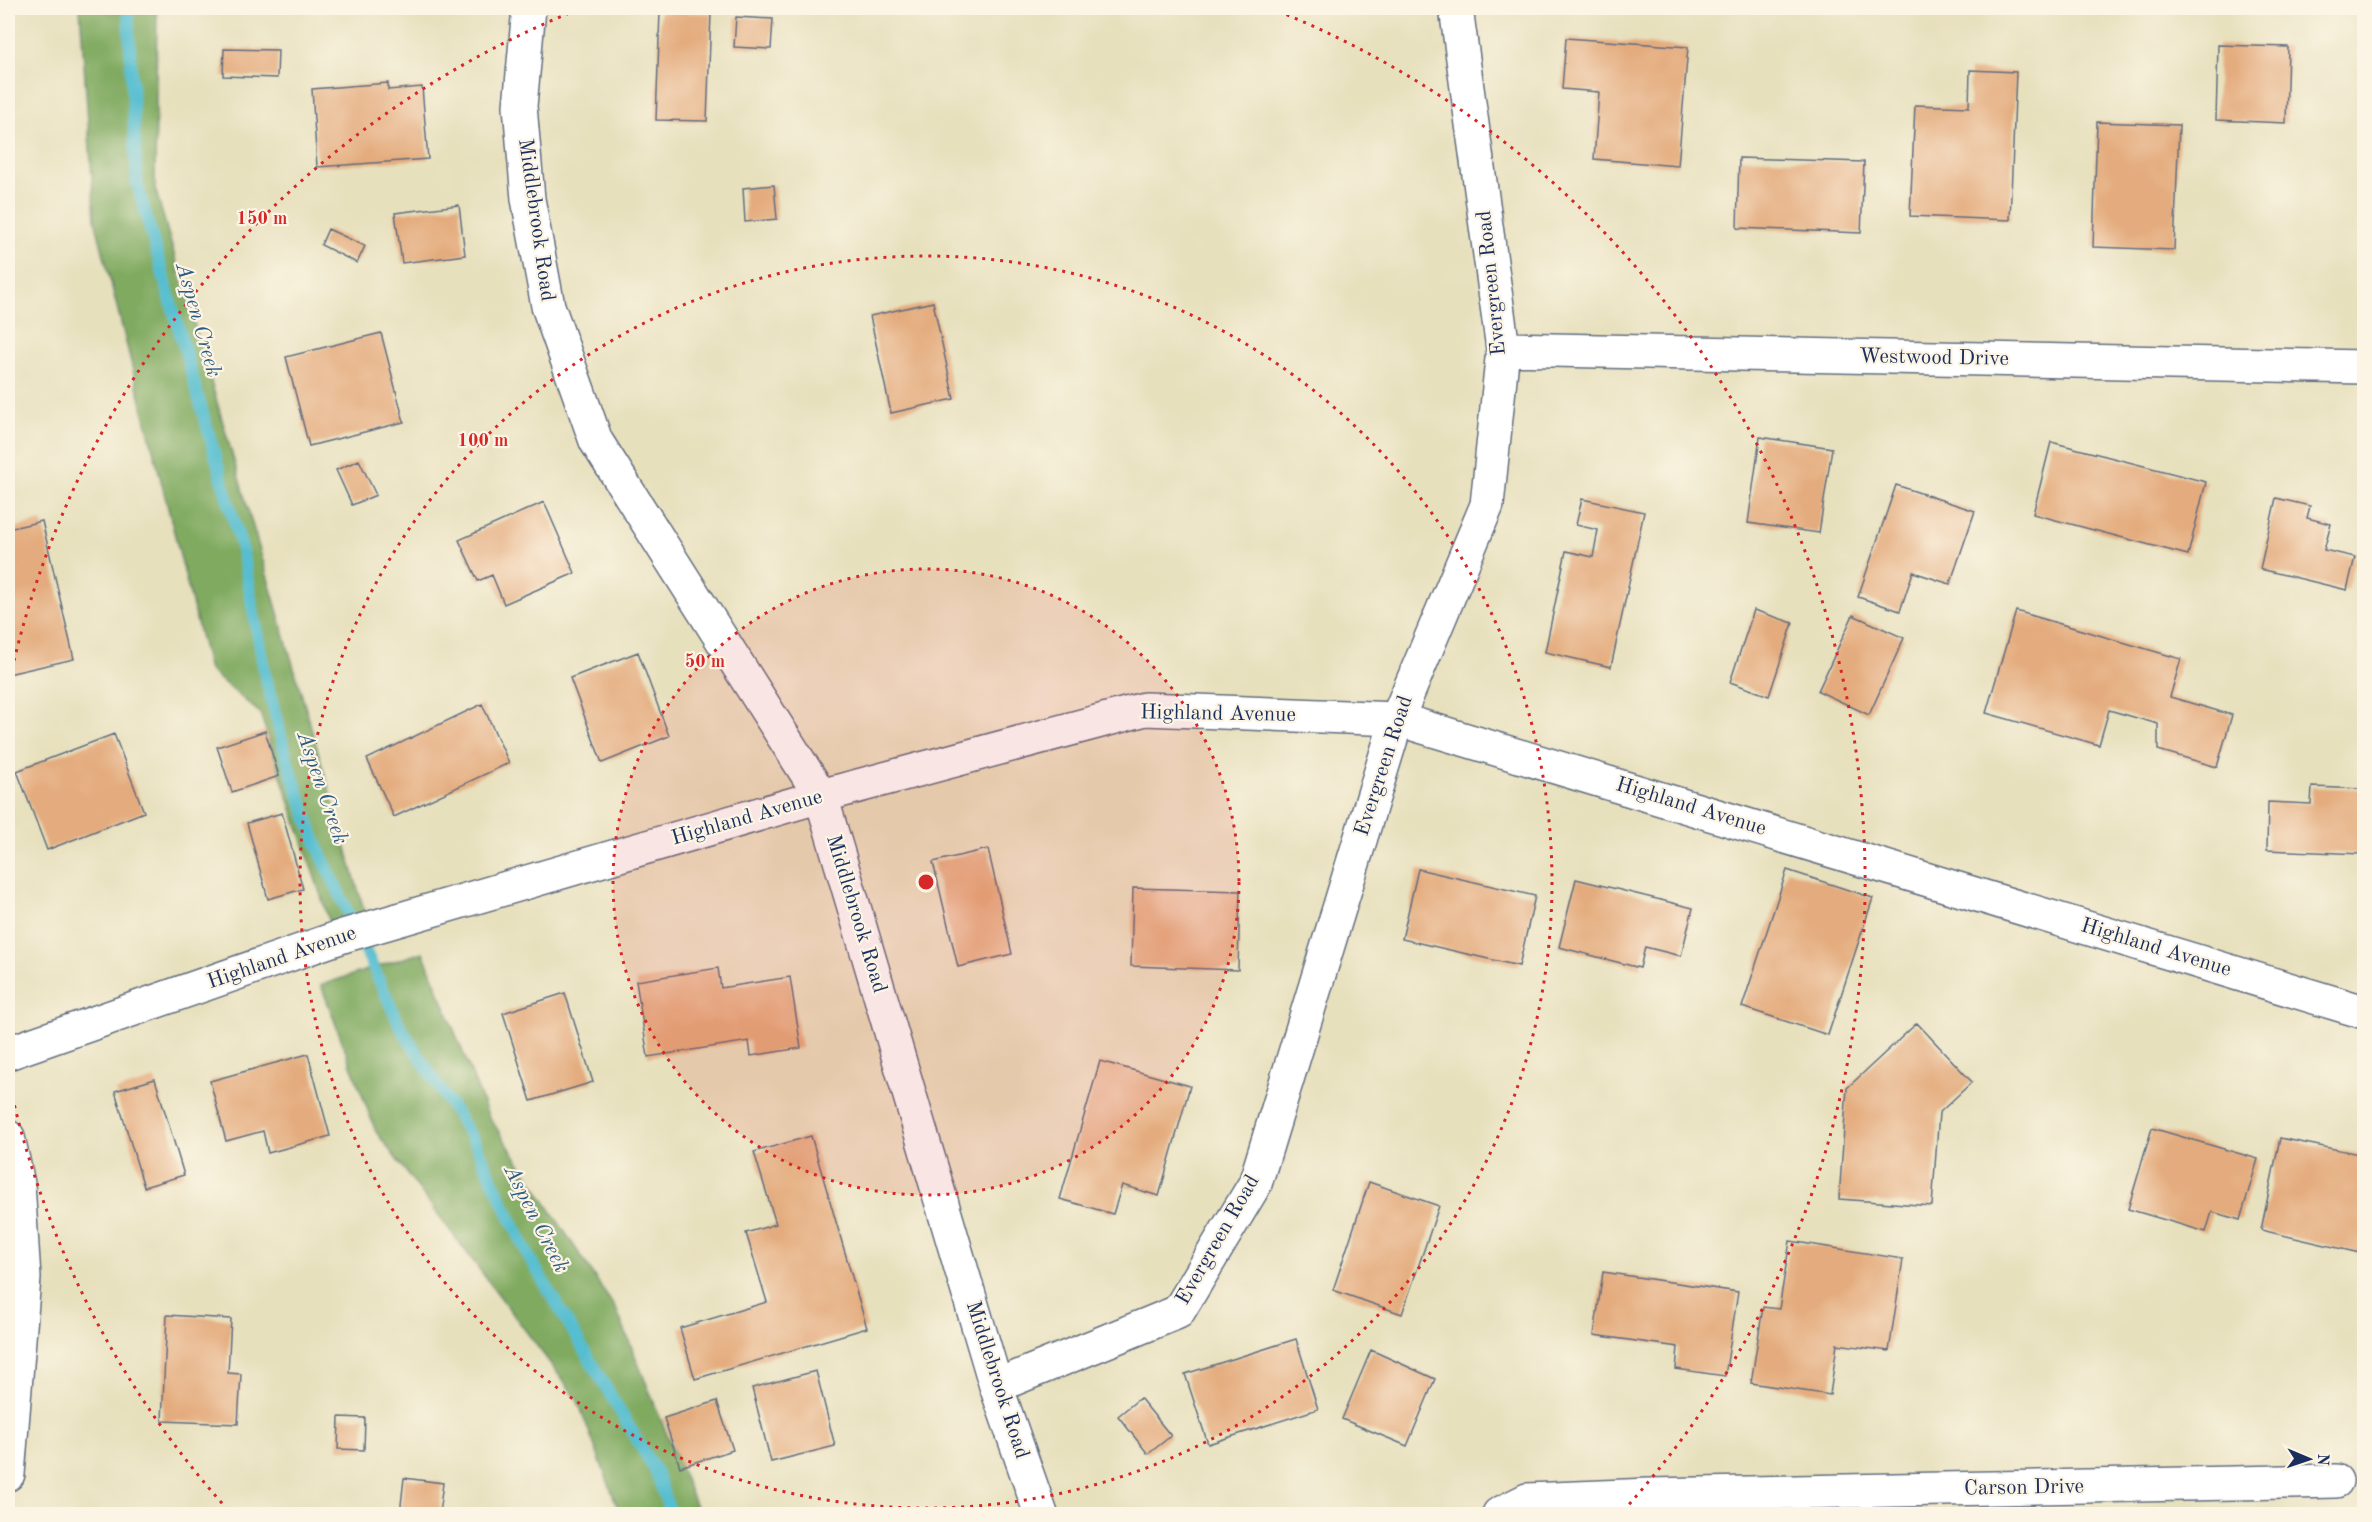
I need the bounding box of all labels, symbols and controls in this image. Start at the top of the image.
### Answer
street label: Middlebrook Road [514,137,558,303]
street label: Evergreen Road [1474,209,1510,357]
text: 150 m [237,210,287,228]
water label: Aspen Creek [171,259,225,380]
street label: Westwood Drive [1859,346,2009,370]
text: 100 m [458,432,508,450]
text: 50 m [685,653,725,671]
street label: Evergreen Road [1351,693,1417,839]
street label: Highland Avenue [1140,702,1296,726]
water label: Aspen Creek [292,728,352,848]
street label: Highland Avenue [1613,774,1769,840]
street label: Highland Avenue [669,786,825,850]
street label: Middlebrook Road [822,832,890,996]
centre of rings [916,872,936,892]
street label: Highland Avenue [2078,915,2234,981]
street label: Highland Avenue [205,923,359,993]
water label: Aspen Creek [499,1161,573,1277]
street label: Evergreen Road [1172,1171,1264,1309]
street label: Middlebrook Road [962,1299,1032,1461]
north arrow [2279,1429,2339,1489]
text: N [2314,1453,2330,1467]
street label: Carson Drive [1964,1476,2084,1500]

